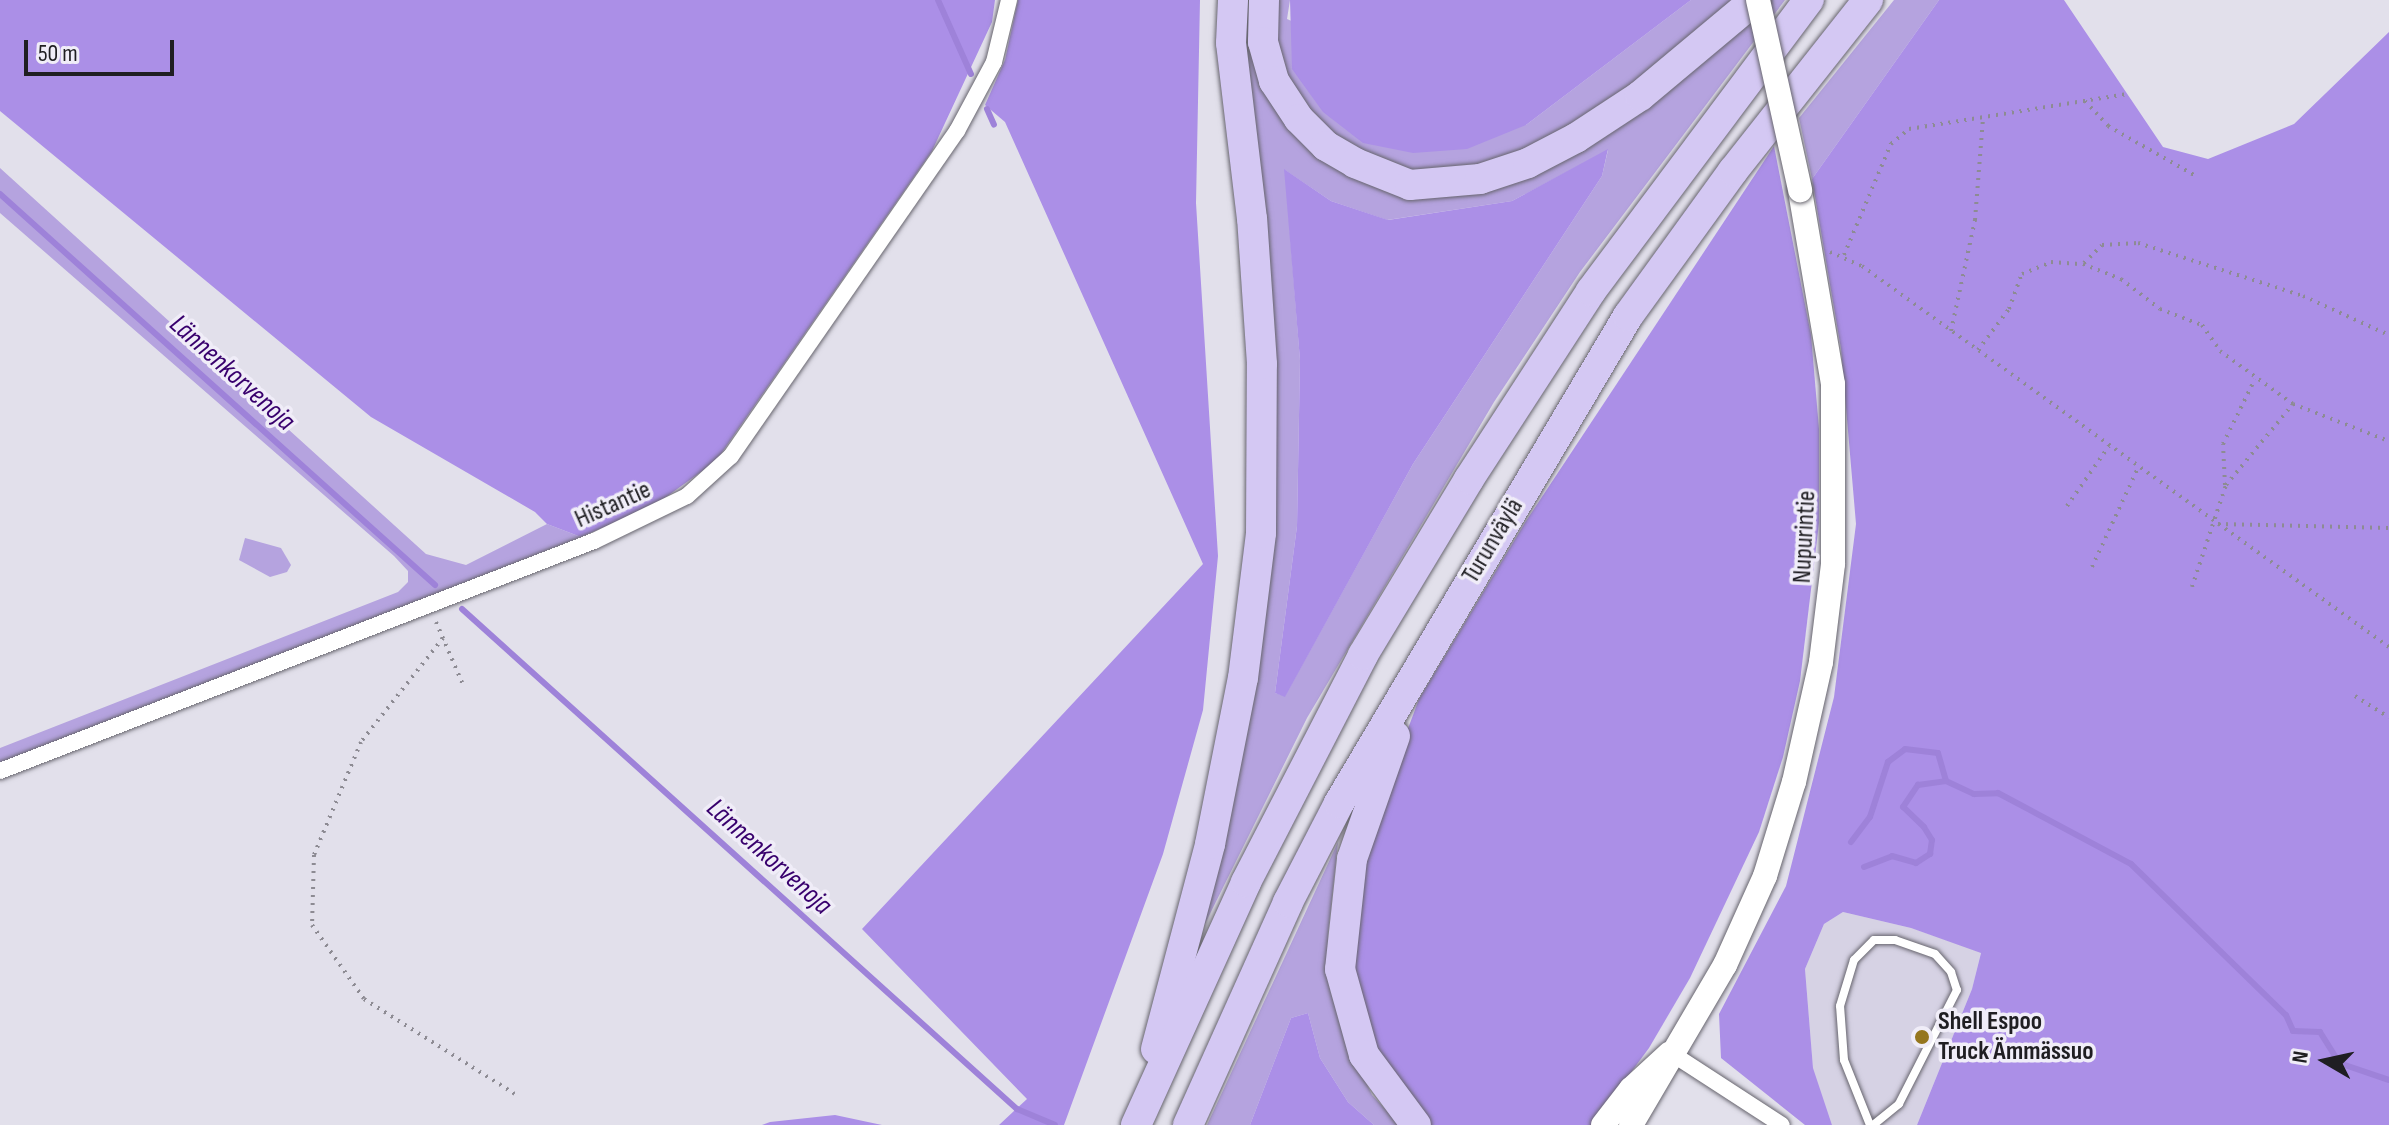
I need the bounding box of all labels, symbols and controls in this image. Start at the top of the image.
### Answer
scale bar [28,24,178,74]
text: 50 m [38,39,78,68]
water label: Lännenkorvenoja [162,308,302,438]
street label: Histantie [570,475,656,535]
street label: Nupurintie [1787,490,1823,584]
street label: Turunväylä [1456,493,1530,589]
water label: Lännenkorvenoja [699,792,839,922]
place label: Shell Espoo Truck Ämmässuo [1938,1006,2093,1068]
north arrow [2285,1021,2365,1101]
marker: Shell Espoo Truck Ämmässuo [1913,1028,1931,1046]
text: N [2287,1049,2315,1065]

